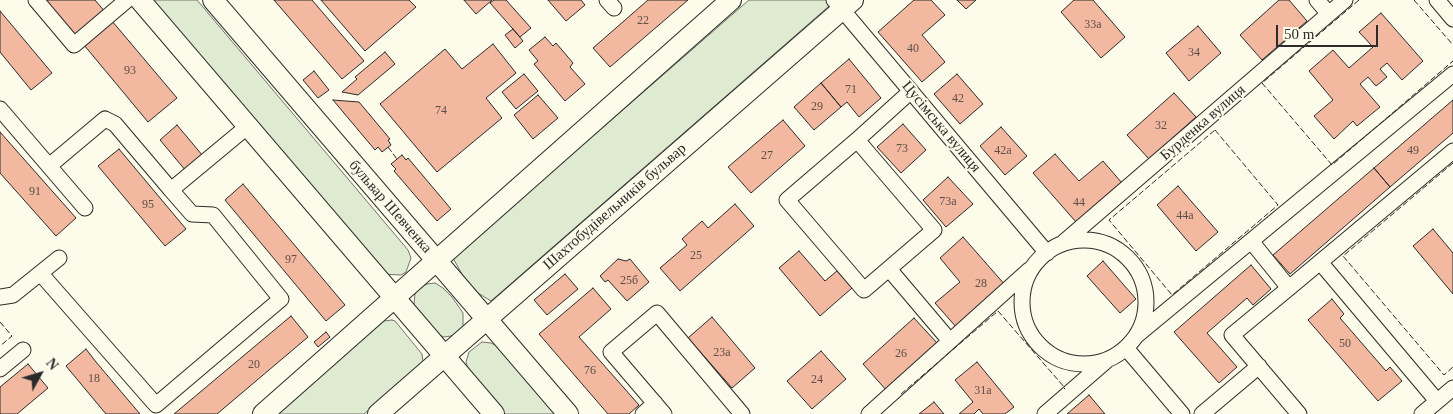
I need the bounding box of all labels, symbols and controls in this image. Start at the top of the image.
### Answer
house number: 22 [637,14,649,28]
scale bar [1278,15,1380,47]
house number: 33а [1084,18,1102,32]
text: 50 m [1284,26,1314,42]
house number: 40 [907,42,919,56]
house number: 34 [1188,46,1200,60]
house number: 93 [124,64,136,78]
street label: Цусімська вулиця [898,78,984,176]
street label: Бурденка вулиця [1157,81,1249,165]
house number: 71 [845,83,857,97]
house number: 42 [952,92,964,106]
house number: 29 [811,100,823,114]
house number: 74 [435,104,447,118]
house number: 32 [1155,119,1167,133]
street label: Шахтобудівельників бульвар [540,140,690,274]
house number: 73 [896,142,908,156]
house number: 42а [994,144,1012,158]
house number: 49 [1407,144,1419,158]
house number: 27 [761,149,773,163]
street label: бульвар Шевченка [345,157,435,257]
house number: 91 [29,185,41,199]
house number: 73а [939,195,957,209]
house number: 44 [1073,196,1085,210]
house number: 95 [142,198,154,212]
house number: 44а [1176,209,1194,223]
house number: 25 [690,249,702,263]
house number: 97 [285,253,297,267]
house number: 25б [620,274,638,288]
house number: 28 [975,277,987,291]
house number: 50 [1339,337,1351,351]
house number: 23а [713,346,731,360]
house number: 26 [895,347,907,361]
north arrow [15,349,65,399]
text: N [43,356,61,373]
house number: 20 [248,358,260,372]
house number: 76 [584,364,596,378]
house number: 18 [88,372,100,386]
house number: 24 [811,373,823,387]
house number: 31а [974,384,992,398]

